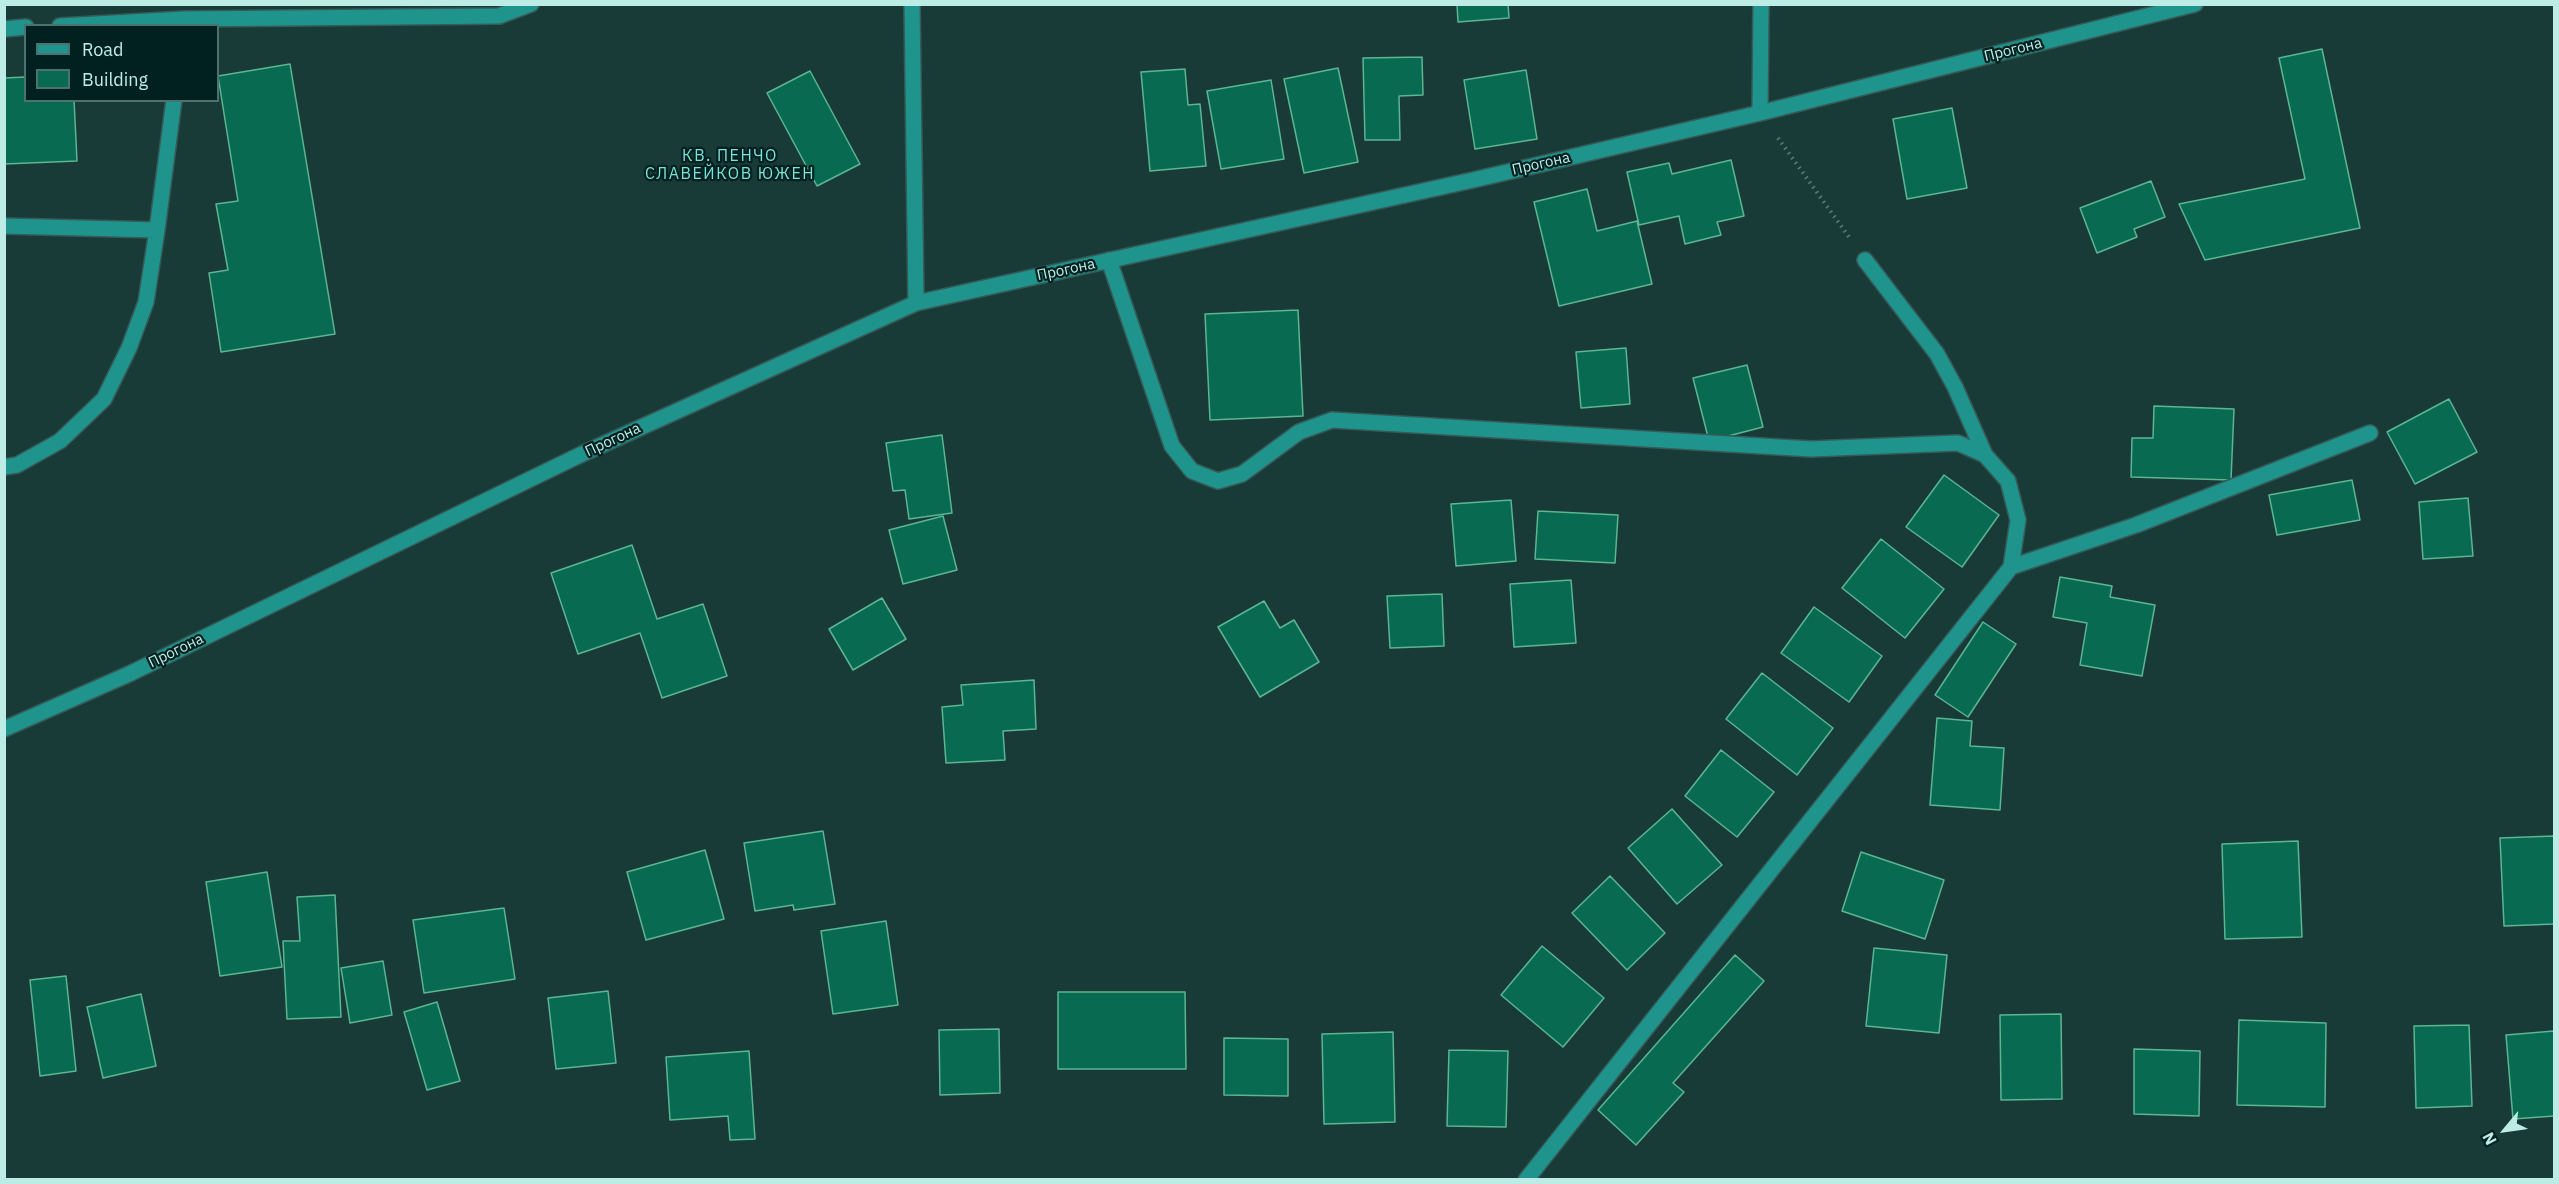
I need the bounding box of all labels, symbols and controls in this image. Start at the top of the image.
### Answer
legend [24,24,219,102]
street label: Прогона [1982,34,2044,66]
text: Road [82,38,123,61]
text: Building [82,68,148,91]
district label: КВ. ПЕНЧО СЛАВЕЙКОВ ЮЖЕН [645,146,815,184]
street label: Прогона [1510,149,1572,179]
street label: Прогона [1035,255,1097,285]
street label: Прогона [582,419,644,461]
street label: Прогона [146,630,206,672]
north arrow [2475,1100,2535,1160]
text: N [2478,1129,2501,1149]

